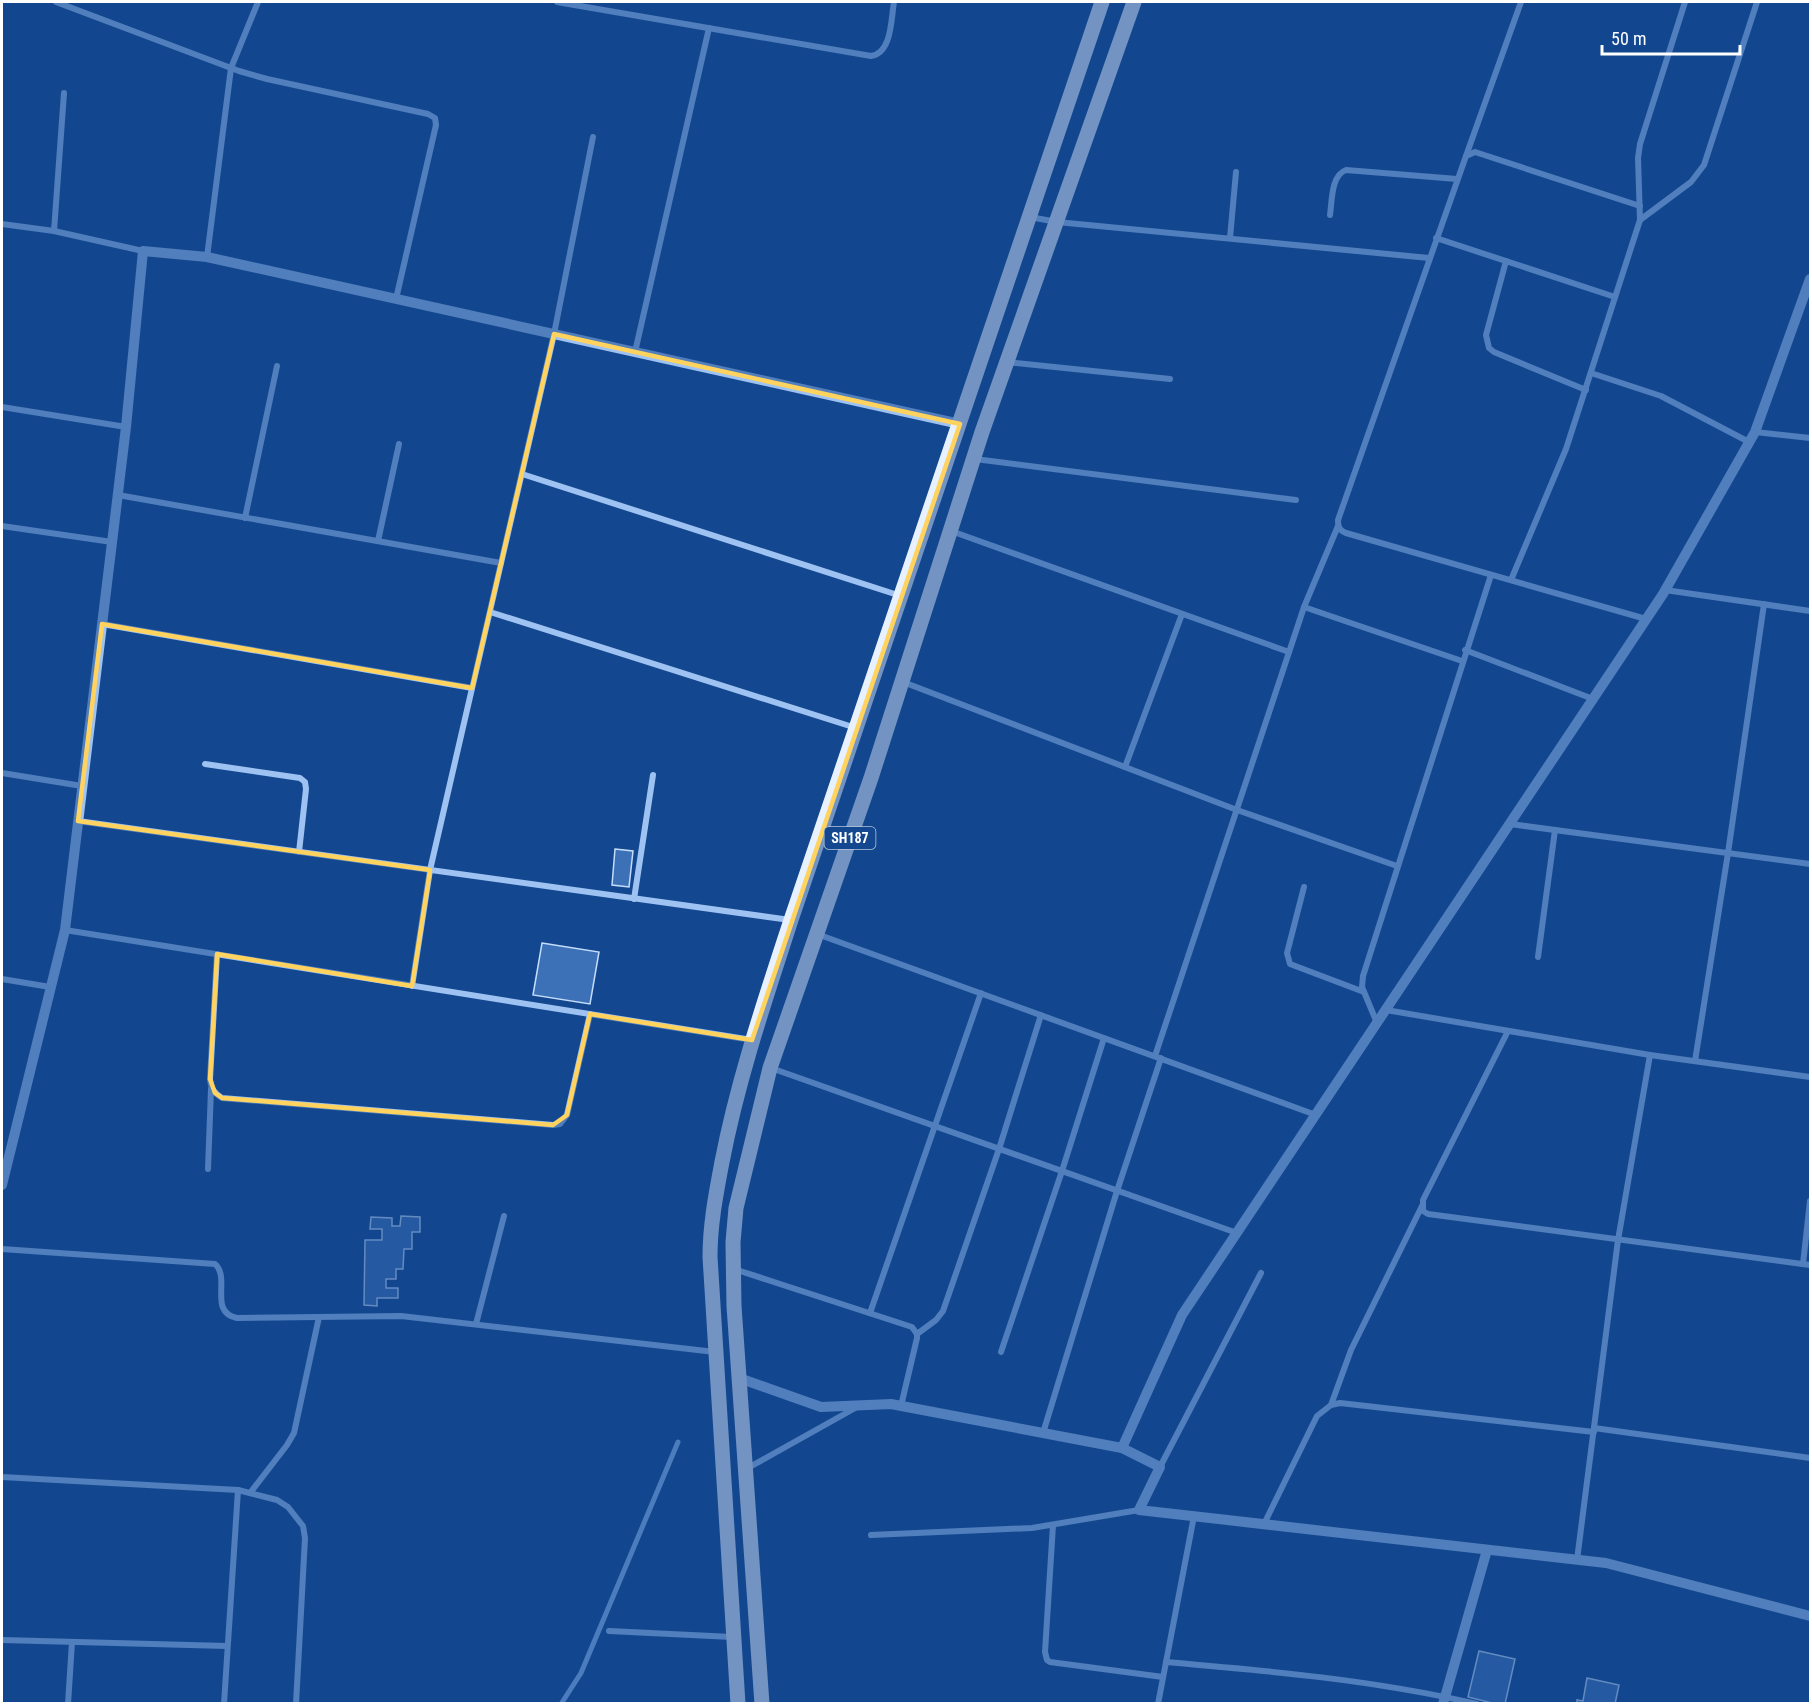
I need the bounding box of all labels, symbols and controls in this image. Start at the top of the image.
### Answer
scale bar [1602,18,1740,56]
text: 50 m [1611,28,1646,49]
road number: SH187 [824,827,876,849]

